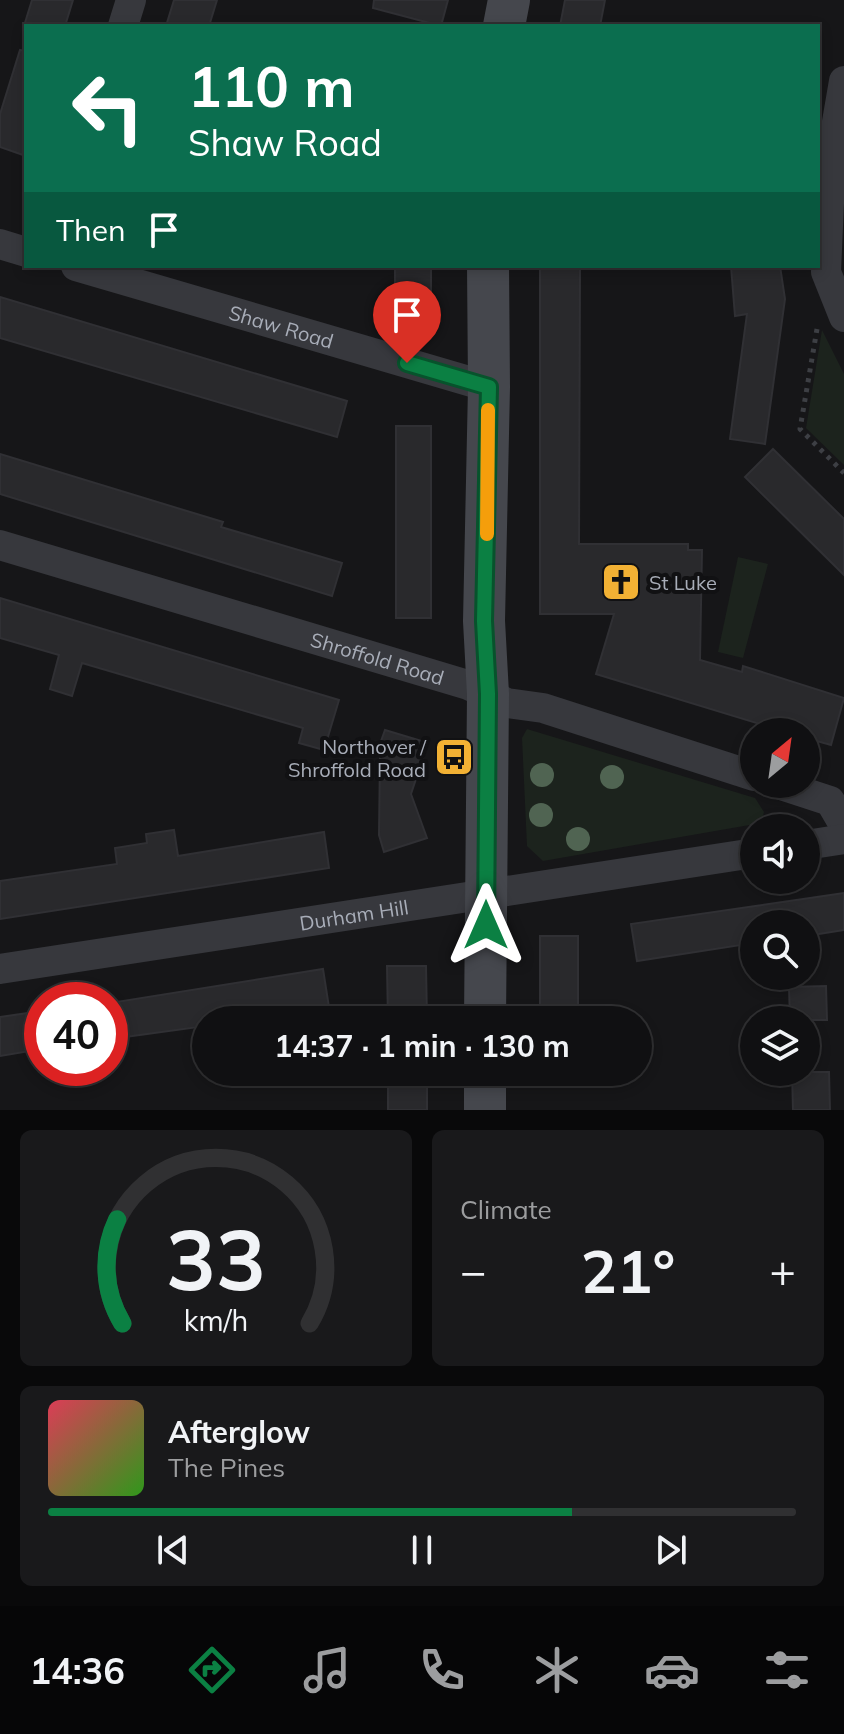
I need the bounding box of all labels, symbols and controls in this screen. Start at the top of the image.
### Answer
text: 110 m [188,51,355,121]
icon: left [56,56,160,160]
text: Shaw Road [188,120,382,165]
icon: arrive [142,208,186,252]
text: Then [56,211,126,249]
pin [373,281,441,363]
icon: arrive [385,293,429,337]
street label: Shaw Road [226,299,337,353]
church icon: St Luke [600,561,642,603]
place label: St Luke [649,570,717,595]
street label: Shroffold Road [308,626,447,690]
north arrow [740,718,820,798]
map controls [740,718,820,1086]
place label: Northover / Shroffold Road [288,734,427,782]
bus stop icon: Northover / Shroffold Road [433,736,475,778]
button: sound [740,814,820,894]
position arrow [444,883,528,967]
street label: Durham Hill [298,894,410,935]
button: search [740,910,820,990]
speed limit sign: 40 [24,982,128,1086]
button: layers [740,1006,820,1086]
text: 14:37 · 1 min · 130 m [274,1027,570,1065]
text: Climate [460,1193,552,1226]
text: 33 [166,1206,266,1311]
text: 21° [581,1233,675,1308]
text: − [460,1243,486,1298]
text: + [770,1243,796,1298]
text: km/h [184,1302,248,1338]
text: Afterglow [168,1413,310,1451]
text: The Pines [168,1451,285,1484]
icon: previous [151,1528,195,1572]
icon: pause [400,1528,444,1572]
icon: next [649,1528,693,1572]
icon: directions [184,1642,240,1698]
icon: music [299,1642,355,1698]
icon: phone [414,1642,470,1698]
icon: climate [529,1642,585,1698]
icon: car [644,1642,700,1698]
icon: filters [759,1642,815,1698]
text: 14:36 [29,1648,125,1693]

